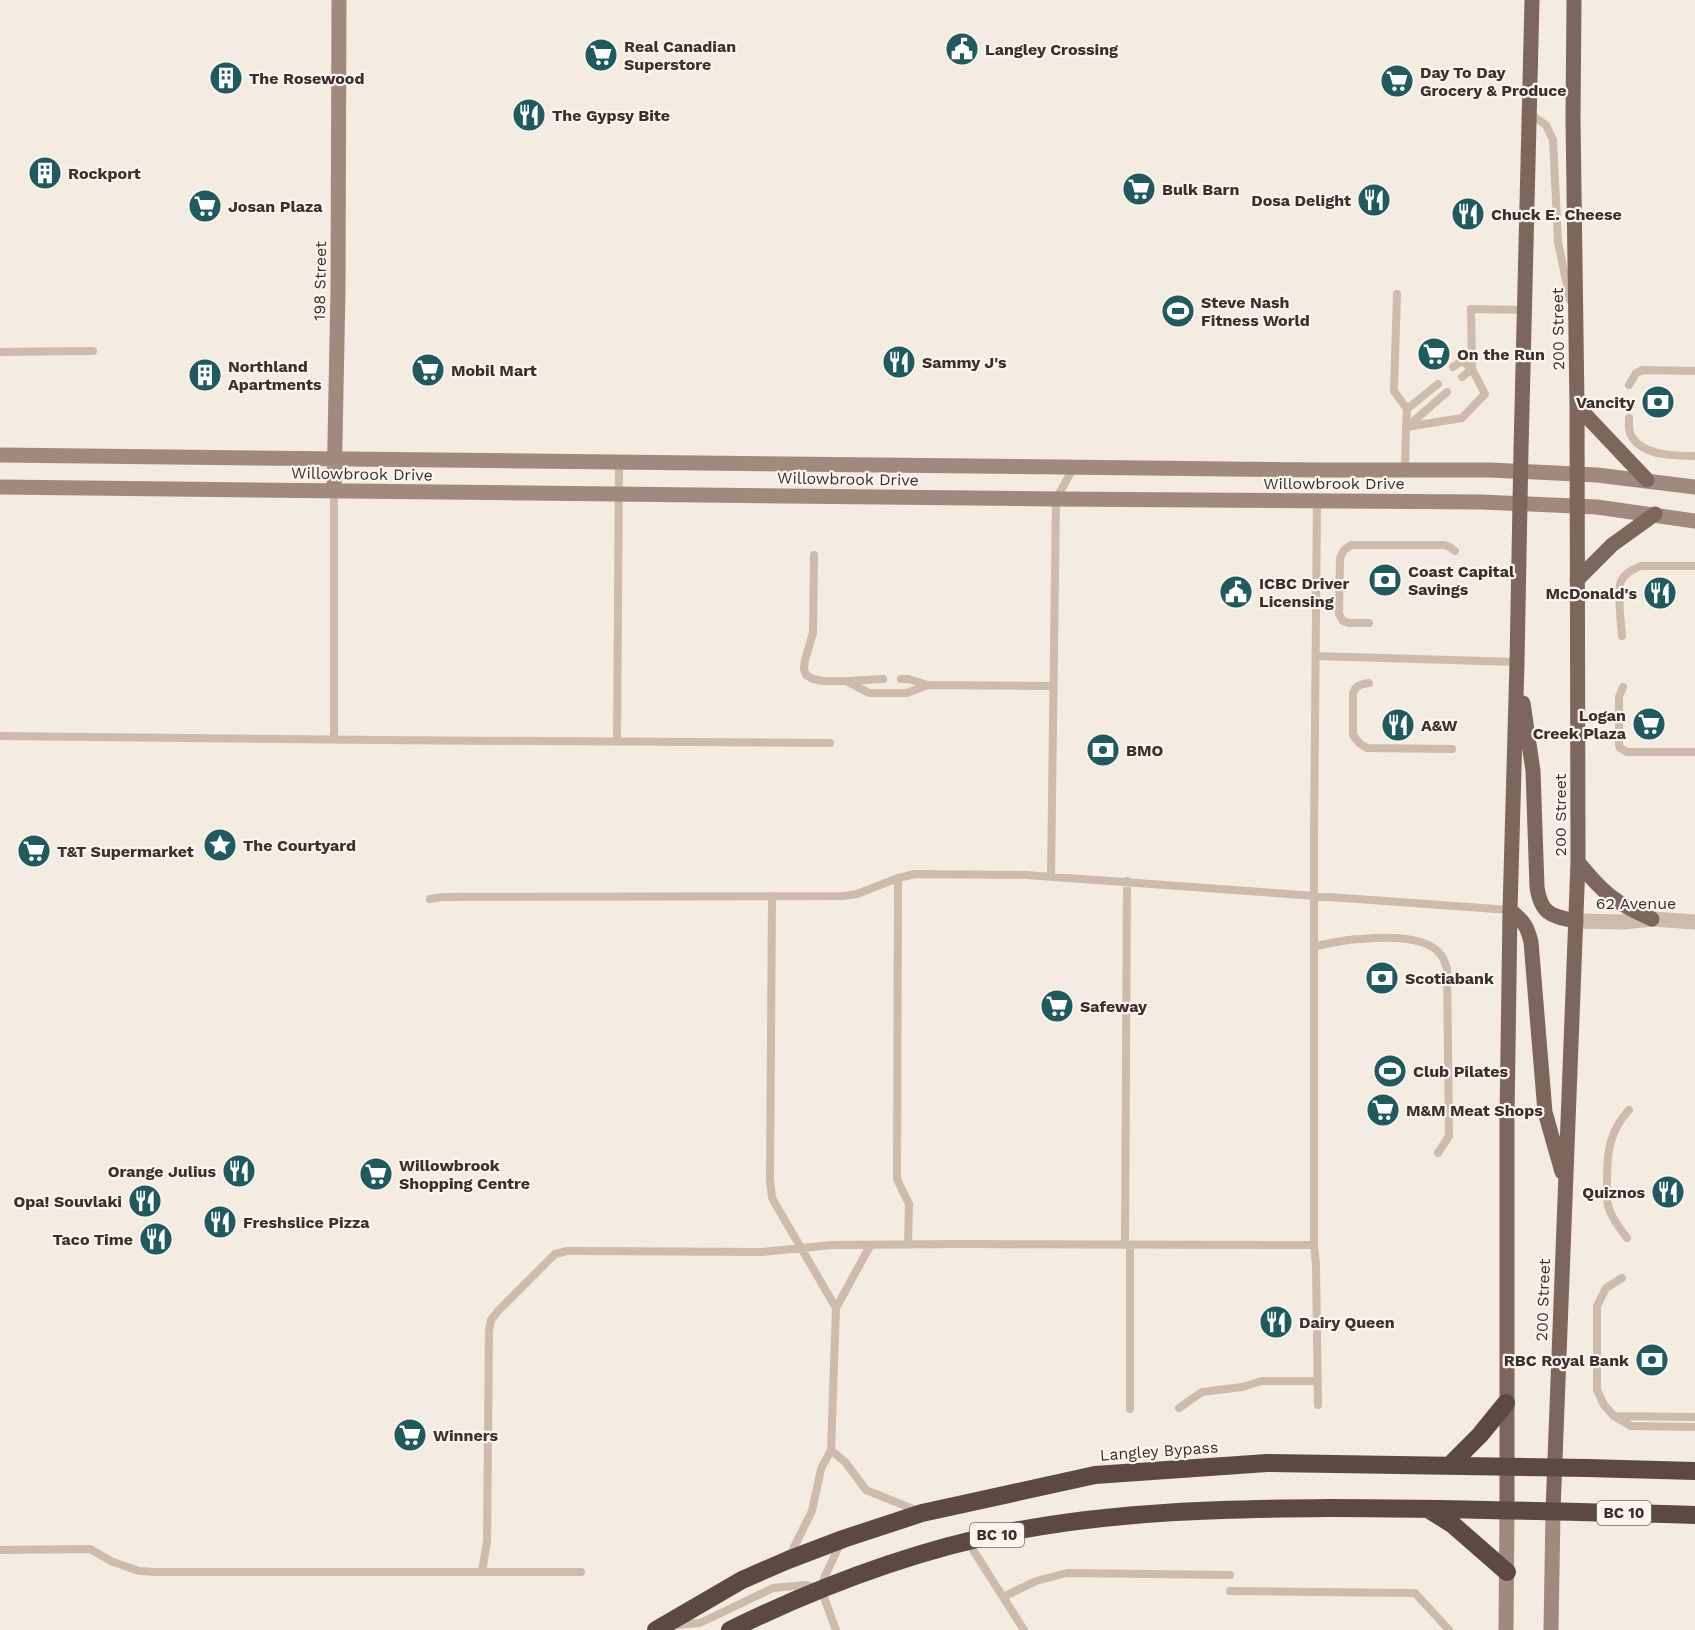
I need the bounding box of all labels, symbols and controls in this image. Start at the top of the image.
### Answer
public building icon: Langley Crossing [944,31,980,67]
supermarket icon: Real Canadian Superstore [583,37,619,73]
place label: Real Canadian Superstore [624,37,736,74]
place label: Langley Crossing [985,40,1118,59]
building icon: The Rosewood [208,60,244,96]
supermarket icon: Day To Day Grocery & Produce [1379,63,1415,99]
place label: Day To Day Grocery & Produce [1420,63,1567,100]
place label: The Rosewood [249,69,365,88]
restaurant icon: The Gypsy Bite [511,97,547,133]
place label: The Gypsy Bite [552,106,670,125]
building icon: Rockport [27,155,63,191]
place label: Rockport [68,164,141,183]
supermarket icon: Bulk Barn [1121,171,1157,207]
place label: Bulk Barn [1162,180,1239,199]
restaurant icon: Dosa Delight [1356,182,1392,218]
supermarket icon: Josan Plaza [187,188,223,224]
place label: Dosa Delight [1251,191,1351,210]
restaurant icon: Chuck E. Cheese [1450,196,1486,232]
place label: Josan Plaza [228,197,323,216]
place label: Chuck E. Cheese [1491,205,1622,224]
street label: 198 Street [310,241,330,321]
street label: 200 Street [1548,287,1568,371]
sports icon: Steve Nash Fitness World [1160,293,1196,329]
place label: Steve Nash Fitness World [1201,293,1310,330]
supermarket icon: On the Run [1416,336,1452,372]
restaurant icon: Sammy J's [881,344,917,380]
place label: On the Run [1457,345,1545,364]
supermarket icon: Mobil Mart [410,352,446,388]
place label: Sammy J's [922,353,1007,372]
building icon: Northland Apartments [187,357,223,393]
place label: Northland Apartments [228,357,322,394]
place label: Mobil Mart [451,361,537,380]
bank icon: Vancity [1640,384,1676,420]
place label: Vancity [1576,393,1636,412]
street label: Willowbrook Drive [291,463,433,485]
street label: Willowbrook Drive [777,468,919,490]
street label: Willowbrook Drive [1263,474,1405,493]
bank icon: Coast Capital Savings [1367,562,1403,598]
place label: Coast Capital Savings [1408,562,1515,599]
public building icon: ICBC Driver Licensing [1218,574,1254,610]
place label: ICBC Driver Licensing [1259,574,1349,611]
restaurant icon: McDonald's [1642,575,1678,611]
place label: McDonald's [1545,584,1637,603]
place label: Logan Creek Plaza [1533,706,1627,743]
supermarket icon: Logan Creek Plaza [1631,706,1667,742]
restaurant icon: A&W [1380,707,1416,743]
place label: A&W [1421,716,1458,735]
bank icon: BMO [1085,732,1121,768]
place label: BMO [1126,741,1164,760]
street label: 200 Street [1551,773,1570,856]
place icon: The Courtyard [202,827,238,863]
supermarket icon: T&T Supermarket [16,833,52,869]
place label: The Courtyard [243,836,356,855]
place label: T&T Supermarket [57,842,194,861]
street label: 62 Avenue [1596,894,1676,913]
bank icon: Scotiabank [1364,960,1400,996]
place label: Scotiabank [1405,969,1494,988]
supermarket icon: Safeway [1039,988,1075,1024]
place label: Safeway [1080,997,1148,1016]
sports icon: Club Pilates [1372,1053,1408,1089]
place label: Club Pilates [1413,1062,1509,1081]
supermarket icon: M&M Meat Shops [1365,1092,1401,1128]
place label: M&M Meat Shops [1406,1101,1543,1120]
restaurant icon: Orange Julius [221,1153,257,1189]
supermarket icon: Willowbrook Shopping Centre [358,1156,394,1192]
place label: Willowbrook Shopping Centre [399,1156,530,1193]
place label: Orange Julius [108,1162,216,1181]
restaurant icon: Quiznos [1650,1174,1686,1210]
restaurant icon: Opa! Souvlaki [127,1183,163,1219]
place label: Quiznos [1582,1183,1645,1202]
place label: Opa! Souvlaki [14,1192,122,1211]
restaurant icon: Freshslice Pizza [202,1204,238,1240]
place label: Freshslice Pizza [243,1213,370,1232]
restaurant icon: Taco Time [138,1221,174,1257]
place label: Taco Time [53,1230,133,1249]
street label: 200 Street [1532,1258,1554,1342]
restaurant icon: Dairy Queen [1258,1304,1294,1340]
place label: Dairy Queen [1299,1313,1395,1332]
bank icon: RBC Royal Bank [1634,1342,1670,1378]
place label: RBC Royal Bank [1504,1351,1629,1370]
supermarket icon: Winners [392,1417,428,1453]
place label: Winners [433,1426,498,1445]
street label: Langley Bypass [1099,1437,1219,1465]
road number: BC 10 [1597,1501,1651,1525]
road number: BC 10 [970,1523,1024,1547]

